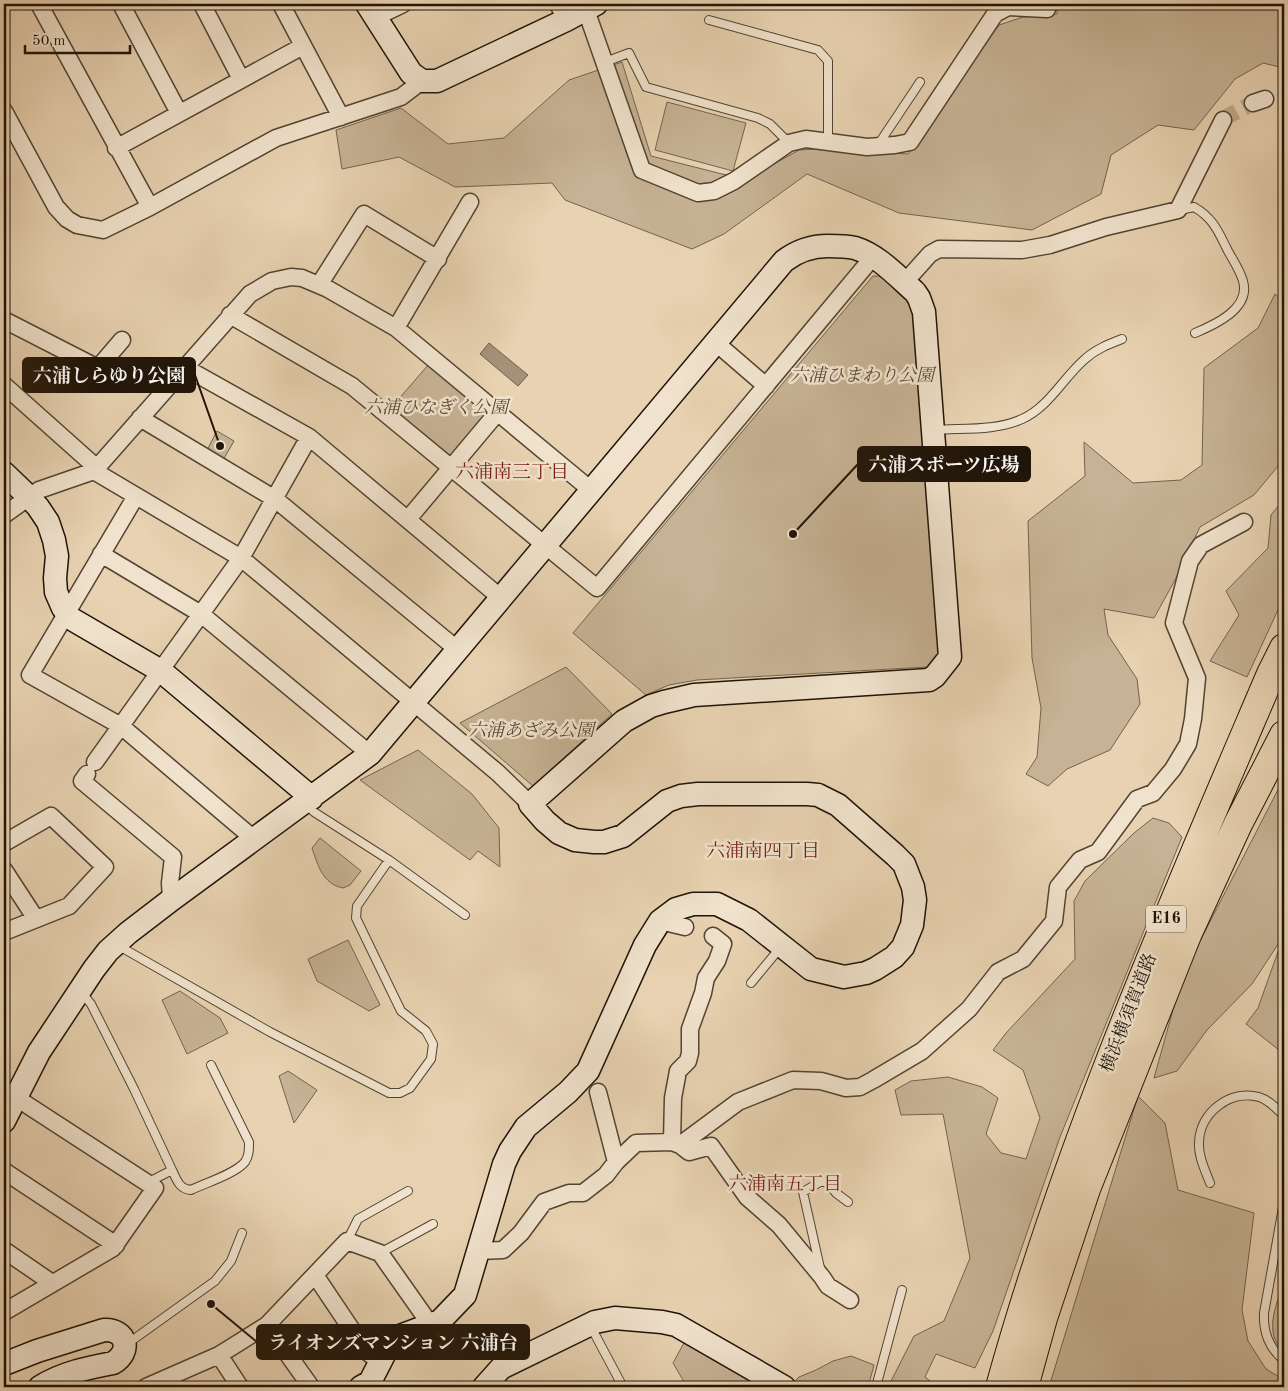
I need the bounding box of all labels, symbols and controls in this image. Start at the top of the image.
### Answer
scale bar [25,22,130,54]
text: 50 m [32,34,66,49]
callout: 六浦しらゆり公園 [23,358,195,392]
text: 六浦しらゆり公園 [33,365,185,387]
park label: 六浦ひまわり公園 [790,365,937,385]
park label: 六浦ひなぎく公園 [364,397,511,417]
callout: 六浦スポーツ広場 [858,447,1030,481]
text: 六浦スポーツ広場 [868,454,1020,476]
district label: 六浦南三丁目 [455,461,569,483]
park label: 六浦あざみ公園 [468,720,597,740]
district label: 六浦南四丁目 [706,840,820,862]
road number: E16 [1146,906,1186,932]
street label: 横浜横須賀道路 [1096,950,1160,1075]
district label: 六浦南五丁目 [728,1173,842,1195]
callout: ライオンズマンション 六浦台 [257,1325,529,1359]
text: ライオンズマンション 六浦台 [268,1332,518,1354]

